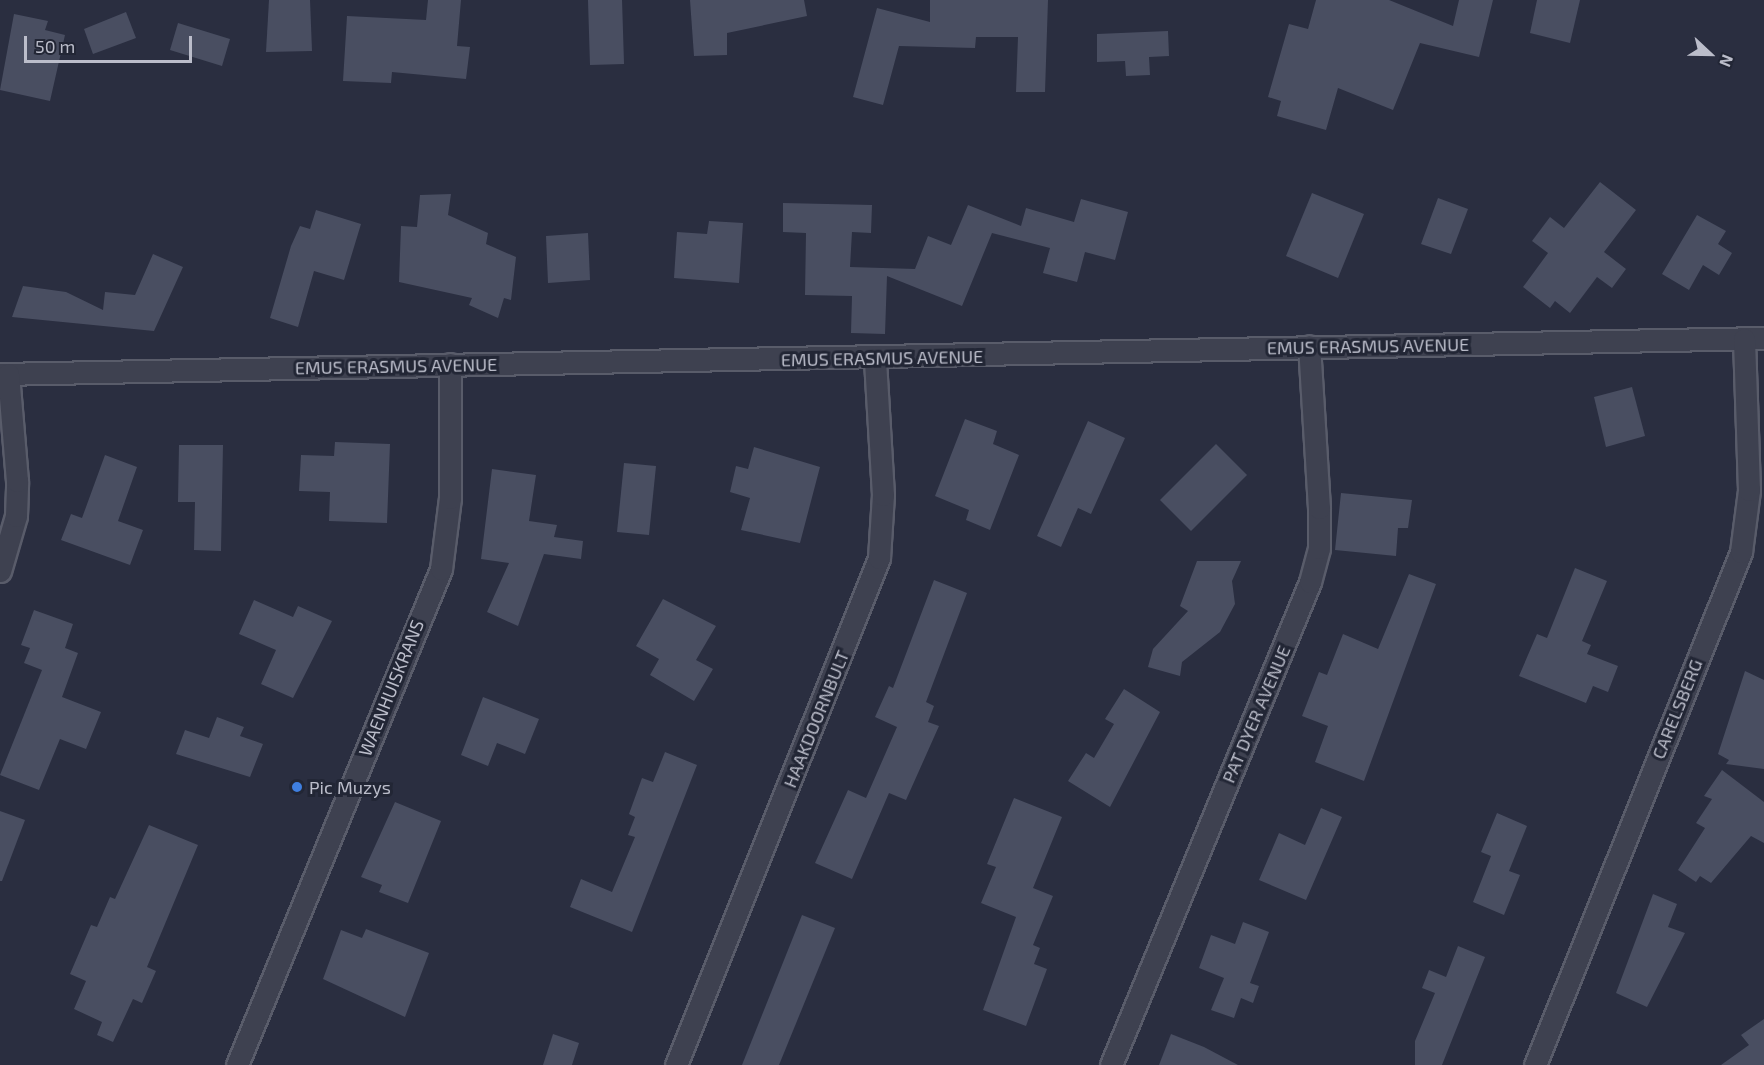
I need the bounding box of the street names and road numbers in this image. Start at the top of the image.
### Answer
street label: EMUS ERASMUS AVENUE [1266,333,1470,359]
street label: EMUS ERASMUS AVENUE [780,345,984,371]
street label: EMUS ERASMUS AVENUE [294,353,498,379]
street label: WAENHUISKRANS [354,617,428,759]
street label: PAT DYER AVENUE [1217,642,1295,786]
street label: HAAKDOORNBULT [779,647,853,791]
street label: CARELSBERG [1647,656,1707,762]

